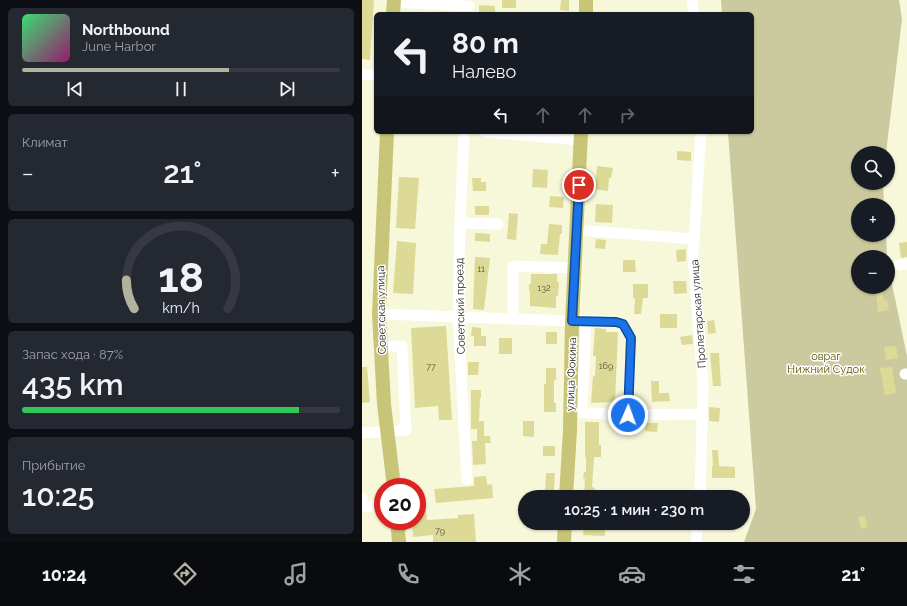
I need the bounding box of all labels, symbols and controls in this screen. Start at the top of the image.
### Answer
text: Northbound [82,21,170,39]
text: 80 m [452,27,519,60]
icon: left [386,28,438,80]
text: June Harbor [82,39,156,54]
text: Налево [452,61,516,82]
icon: previous [64,78,86,100]
icon: pause [170,78,192,100]
icon: next [276,78,298,100]
icon: left [490,104,512,126]
icon: ahead [532,104,554,126]
icon: ahead [574,104,596,126]
icon: right [616,104,638,126]
text: Климат [22,135,68,150]
map controls [851,146,895,294]
button: search [851,146,895,190]
text: 21° [163,155,202,190]
text: − [22,160,34,186]
text: + [331,160,340,186]
pin [562,168,596,202]
icon: arrive [568,174,590,196]
button: + [851,198,895,242]
button: − [851,250,895,294]
text: 18 [158,253,204,302]
street label: Советский проезд [453,257,468,354]
street label: Пролетарская улица [688,259,709,369]
house number: 11 [477,264,485,274]
street label: Советская улица [374,266,389,354]
house number: 132 [537,283,551,293]
text: km/h [162,300,200,316]
street label: улица Фокина [564,337,579,411]
text: Запас хода · 87% [22,347,123,362]
park label: овраг Нижний Судок [787,350,865,376]
house number: 169 [599,361,613,371]
house number: 77 [426,362,436,372]
text: 435 km [22,367,124,402]
position arrow [607,394,649,436]
text: Прибытие [22,458,85,473]
text: 10:25 [22,478,94,513]
speed limit sign: 20 [374,478,426,530]
text: 10:25 · 1 мин · 230 m [564,501,704,519]
house number: 79 [435,526,445,536]
icon: directions [171,560,199,588]
icon: music [282,560,310,588]
icon: phone [394,560,422,588]
icon: climate [506,560,534,588]
icon: car [618,560,646,588]
icon: filters [730,560,758,588]
text: 10:24 [42,564,87,585]
text: 21° [841,564,865,585]

